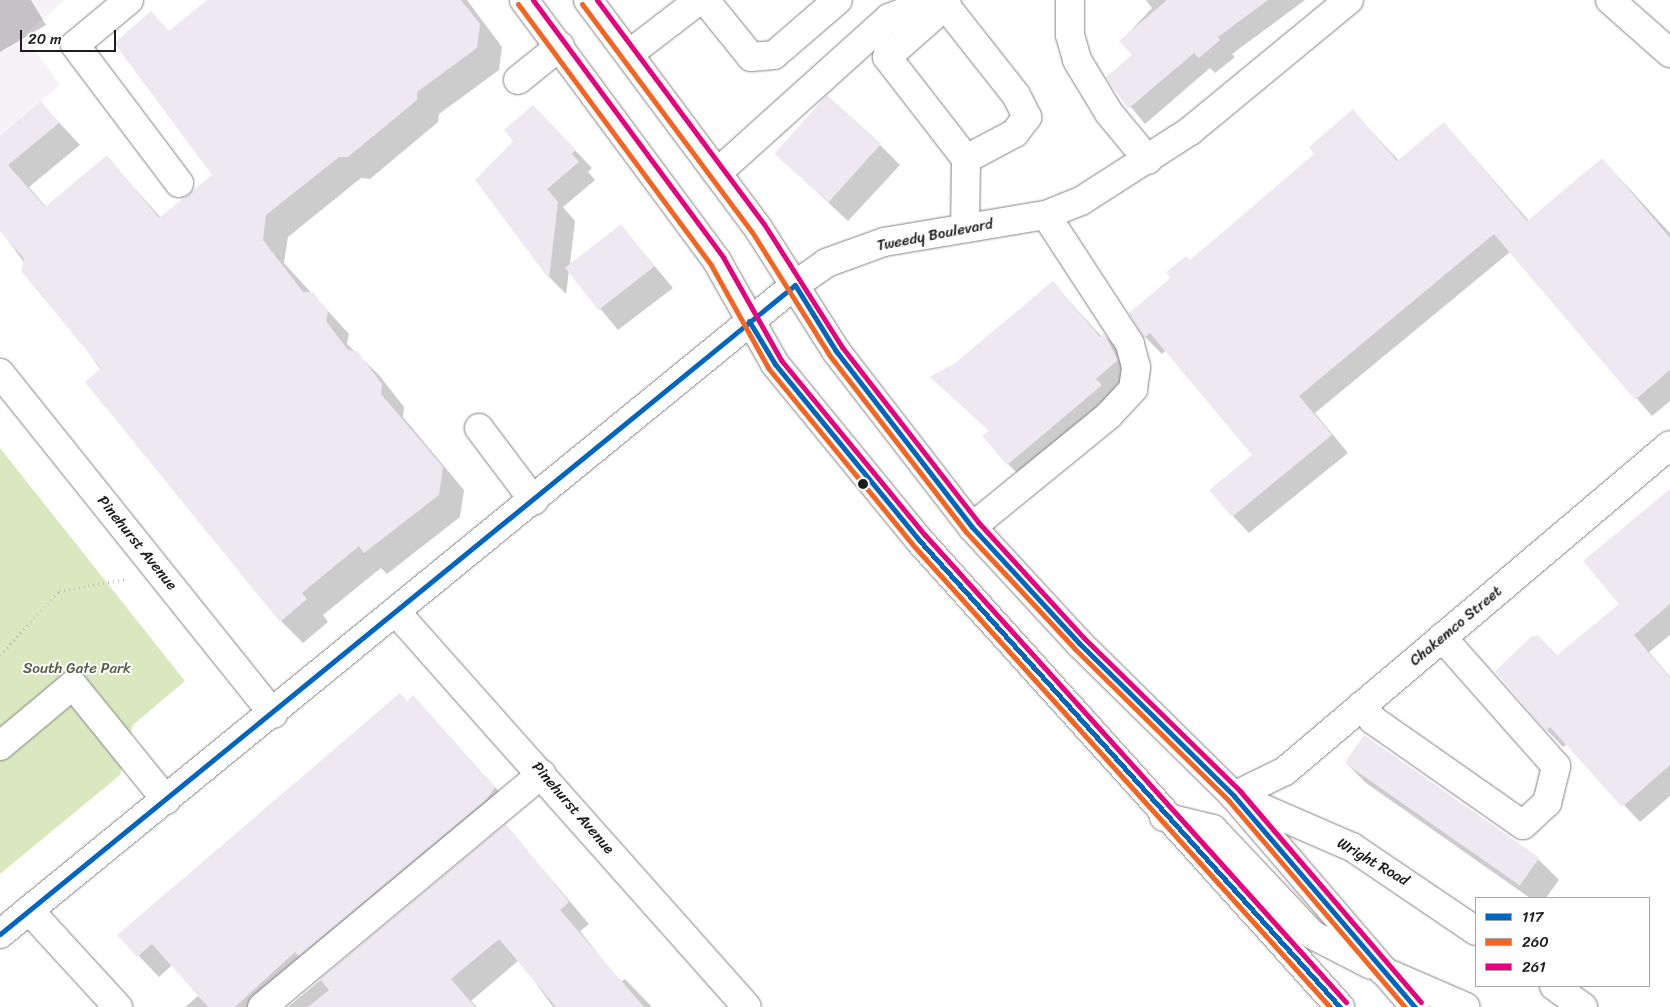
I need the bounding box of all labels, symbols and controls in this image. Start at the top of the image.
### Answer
scale bar [22,20,119,52]
text: 20 m [28,26,62,52]
street label: Tweedy Boulevard [876,215,994,255]
unlabelled marker [858,479,868,489]
street label: Pinehurst Avenue [93,492,181,594]
street label: Chakemco Street [1406,582,1506,670]
park label: South Gate Park [22,660,132,678]
street label: Pinehurst Avenue [528,758,618,858]
street label: Wright Road [1334,834,1412,890]
legend [1475,897,1650,987]
text: 117 [1522,904,1543,930]
text: 260 [1522,929,1549,955]
text: 261 [1522,954,1546,980]

